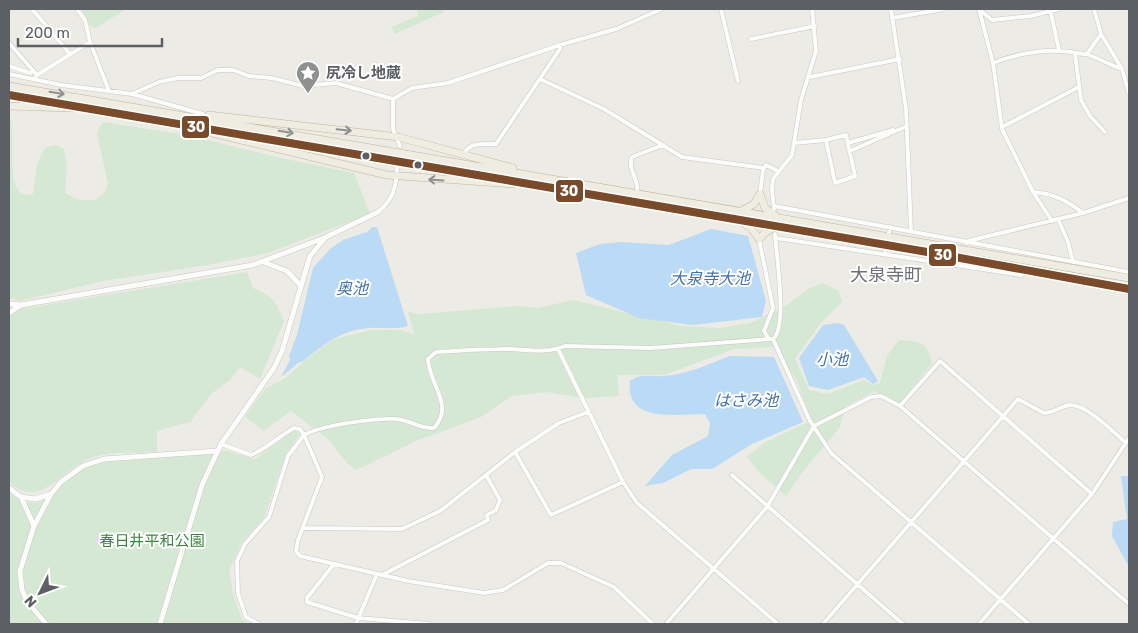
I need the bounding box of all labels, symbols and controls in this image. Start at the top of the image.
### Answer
scale bar [18,15,161,47]
text: 200 m [25,24,70,42]
place icon: 尻冷し地蔵 [295,60,321,94]
place label: 尻冷し地蔵 [326,64,401,82]
one-way arrow [49,89,65,99]
line badge: 30 [181,115,210,139]
text: 30 [187,119,205,136]
one-way arrow [336,125,352,135]
one-way arrow [278,128,294,138]
unlabelled marker [361,151,371,161]
unlabelled marker [413,160,423,170]
one-way arrow [428,175,444,184]
line badge: 30 [555,179,584,203]
text: 30 [560,183,578,200]
line badge: 30 [928,243,957,267]
text: 30 [934,247,952,264]
district label: 大泉寺町 [850,264,922,286]
water label: 大泉寺大池 [670,269,752,288]
water label: 奥池 [336,279,370,298]
water label: 小池 [816,350,850,369]
water label: はさみ池 [714,391,780,410]
park label: 春日井平和公園 [99,532,205,550]
north arrow [15,568,65,618]
text: N [21,592,40,611]

